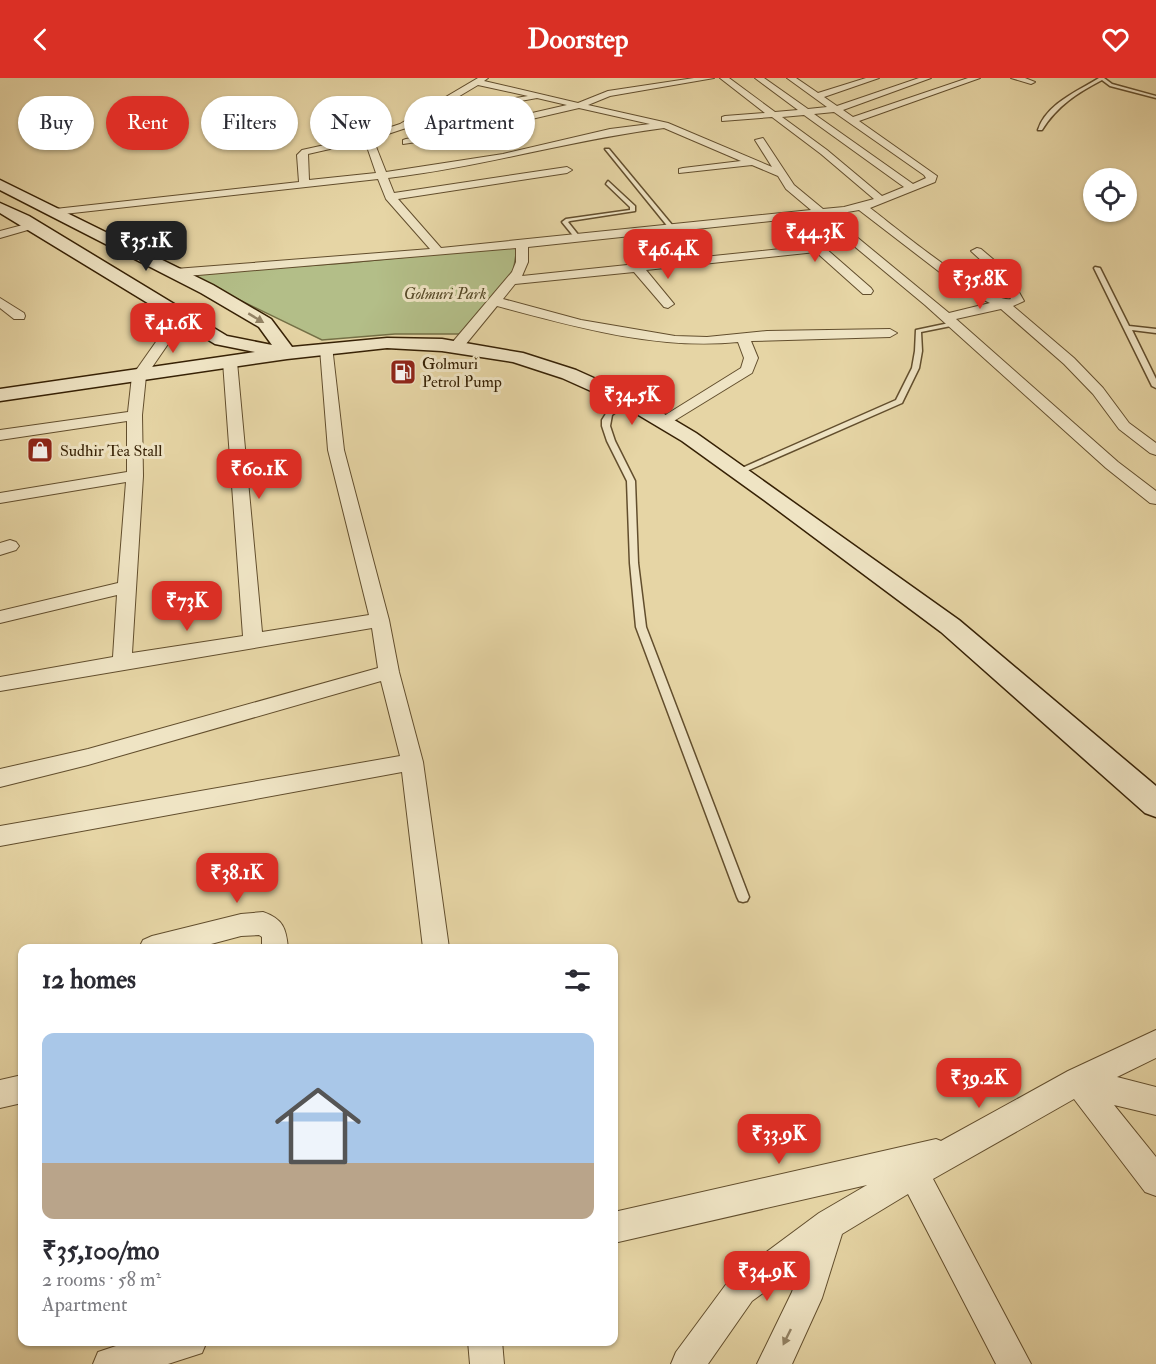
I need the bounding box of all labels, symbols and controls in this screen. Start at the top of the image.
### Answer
icon: back [24,23,57,56]
text: Doorstep [528,23,629,56]
icon: heart [1099,23,1132,56]
chip: Buy [18,96,94,150]
chip: Rent [106,96,189,150]
chip: Filters [201,96,298,150]
chip: New [310,96,392,150]
chip: Apartment [404,96,535,150]
map controls [1083,168,1137,222]
button: locate [1083,168,1137,222]
pin: ₹44.3K [766,212,864,263]
text: ₹44.3K [786,219,844,244]
pin: ₹35.1K [97,221,195,272]
text: ₹35.1K [120,228,172,253]
pin: ₹46.4K [619,229,717,280]
text: ₹46.4K [637,236,699,261]
pin: ₹35.8K [931,259,1029,310]
text: ₹35.8K [953,266,1007,291]
park label: Golmuri Park [404,284,487,304]
pin: ₹41.6K [124,303,222,354]
text: ₹41.6K [144,310,202,335]
one-way arrow [248,313,264,324]
place label: Golmuri Petrol Pump [422,354,502,393]
fuel station icon: Golmuri Petrol Pump [388,357,418,387]
pin: ₹34.5K [583,375,681,426]
text: ₹34.5K [604,382,660,407]
shop icon: Sudhir Tea Stall [25,435,55,465]
place label: Sudhir Tea Stall [60,441,162,461]
pin: ₹60.1K [210,449,308,500]
text: ₹60.1K [231,456,287,481]
pin: ₹73K [151,581,223,632]
text: ₹73K [166,588,208,613]
pin: ₹38.1K [188,853,286,904]
text: ₹38.1K [210,860,264,885]
text: 12 homes [42,964,136,996]
icon: filters [561,964,594,997]
pin: ₹39.2K [930,1058,1028,1109]
text: ₹39.2K [950,1065,1008,1090]
icon: home [264,1072,372,1180]
pin: ₹33.9K [730,1114,828,1165]
text: ₹33.9K [752,1121,806,1146]
text: ₹35,100/mo [42,1235,159,1267]
pin: ₹34.9K [718,1251,816,1302]
text: ₹34.9K [738,1258,796,1283]
text: 2 rooms · 58 m² [42,1267,161,1292]
text: Apartment [42,1292,127,1317]
one-way arrow [783,1329,792,1346]

